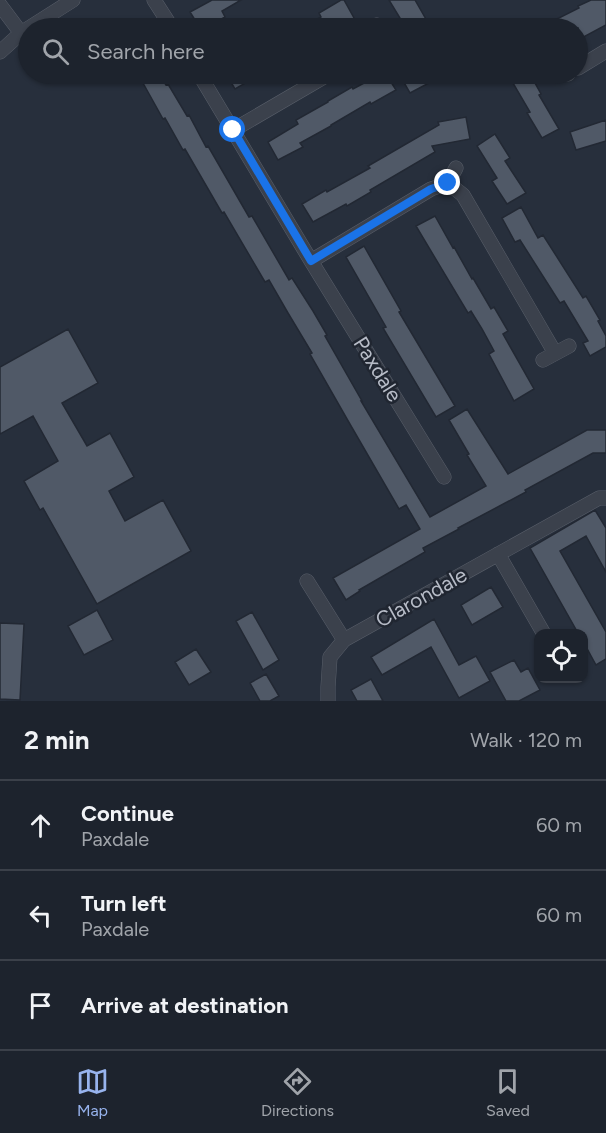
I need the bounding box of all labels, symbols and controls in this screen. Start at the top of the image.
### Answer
search box [18,18,588,84]
icon: search [39,35,72,68]
text: Search here [87,38,205,65]
route start [219,116,245,142]
route end [434,169,460,195]
street label: Paxdale [348,332,408,406]
street label: Clarondale [371,562,471,632]
map controls [534,629,588,683]
button: locate [534,629,588,683]
text: 2 min [24,724,90,756]
text: Walk · 120 m [470,728,582,752]
text: Continue [81,800,174,827]
icon: ahead [24,809,57,842]
text: 60 m [536,813,582,837]
text: Paxdale [81,827,149,851]
text: Turn left [81,890,167,917]
icon: left [24,899,57,932]
text: 60 m [536,903,582,927]
text: Paxdale [81,917,149,941]
icon: arrive [24,989,57,1022]
text: Arrive at destination [81,992,289,1019]
tab: Map [76,1065,109,1120]
tab: Directions [261,1065,334,1120]
tab: Saved [486,1065,530,1120]

